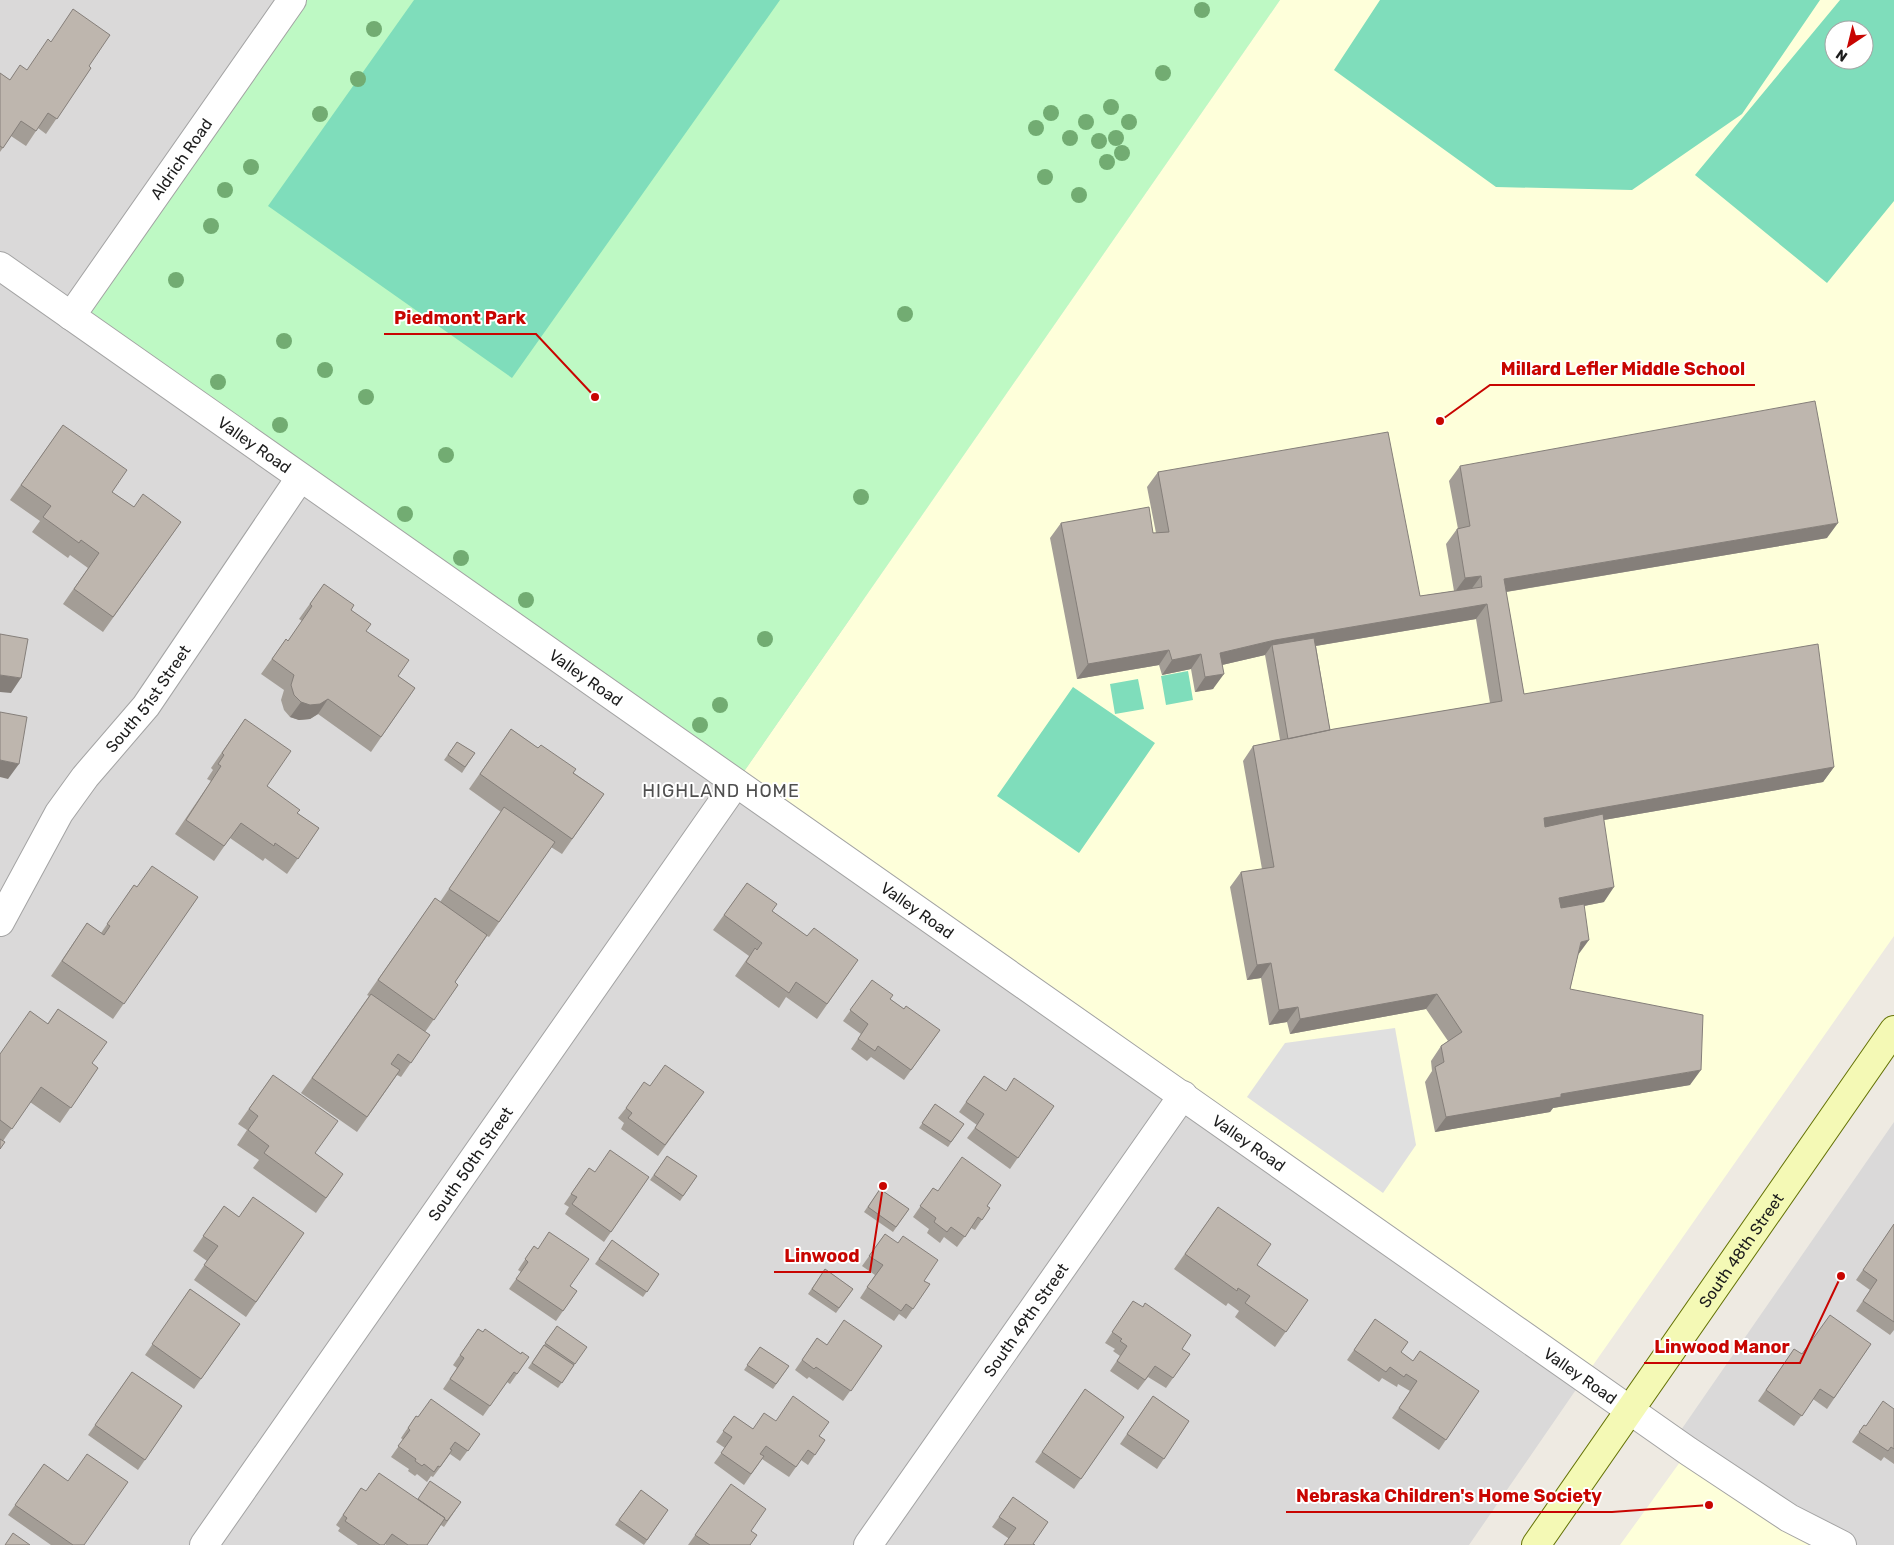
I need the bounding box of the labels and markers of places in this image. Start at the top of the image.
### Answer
callout: Piedmont Park [384,301,536,334]
callout: Millard Lefler Middle School [1490,352,1755,385]
callout: Linwood [774,1239,870,1272]
callout: Linwood Manor [1644,1330,1800,1363]
callout: Nebraska Children's Home Society [1286,1479,1612,1512]

